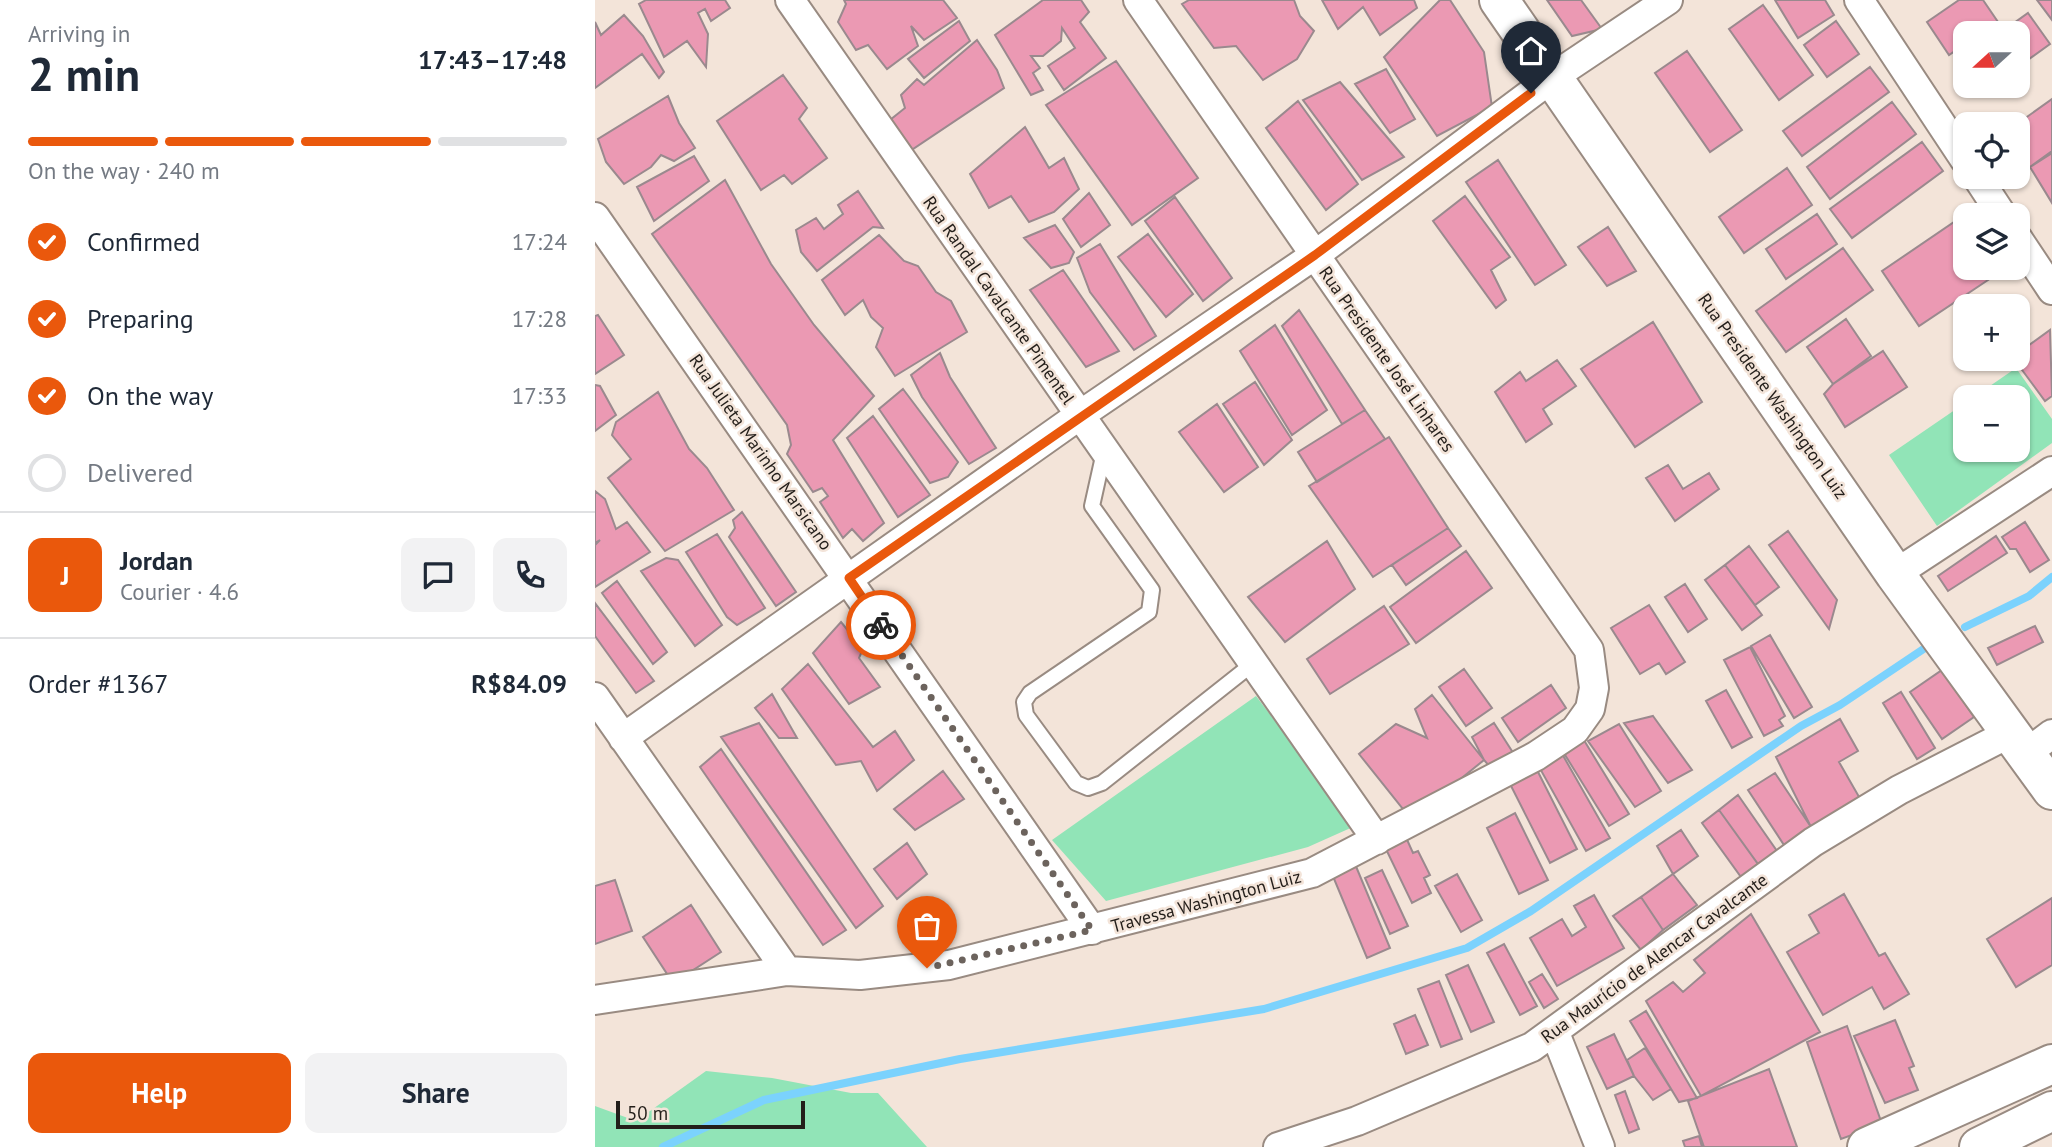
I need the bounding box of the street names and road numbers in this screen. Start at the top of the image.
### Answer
street label: Rua Randal Cavalcante Pimentel [918,191,1080,409]
street label: Rua Presidente José Linhares [1314,262,1460,456]
street label: Rua Presidente Washington Luiz [1693,289,1853,503]
street label: Rua Julieta Marinho Marsicano [684,349,838,555]
street label: Travessa Washington Luiz [1108,865,1304,937]
street label: Rua Maurício de Alencar Cavalcante [1536,868,1772,1048]

